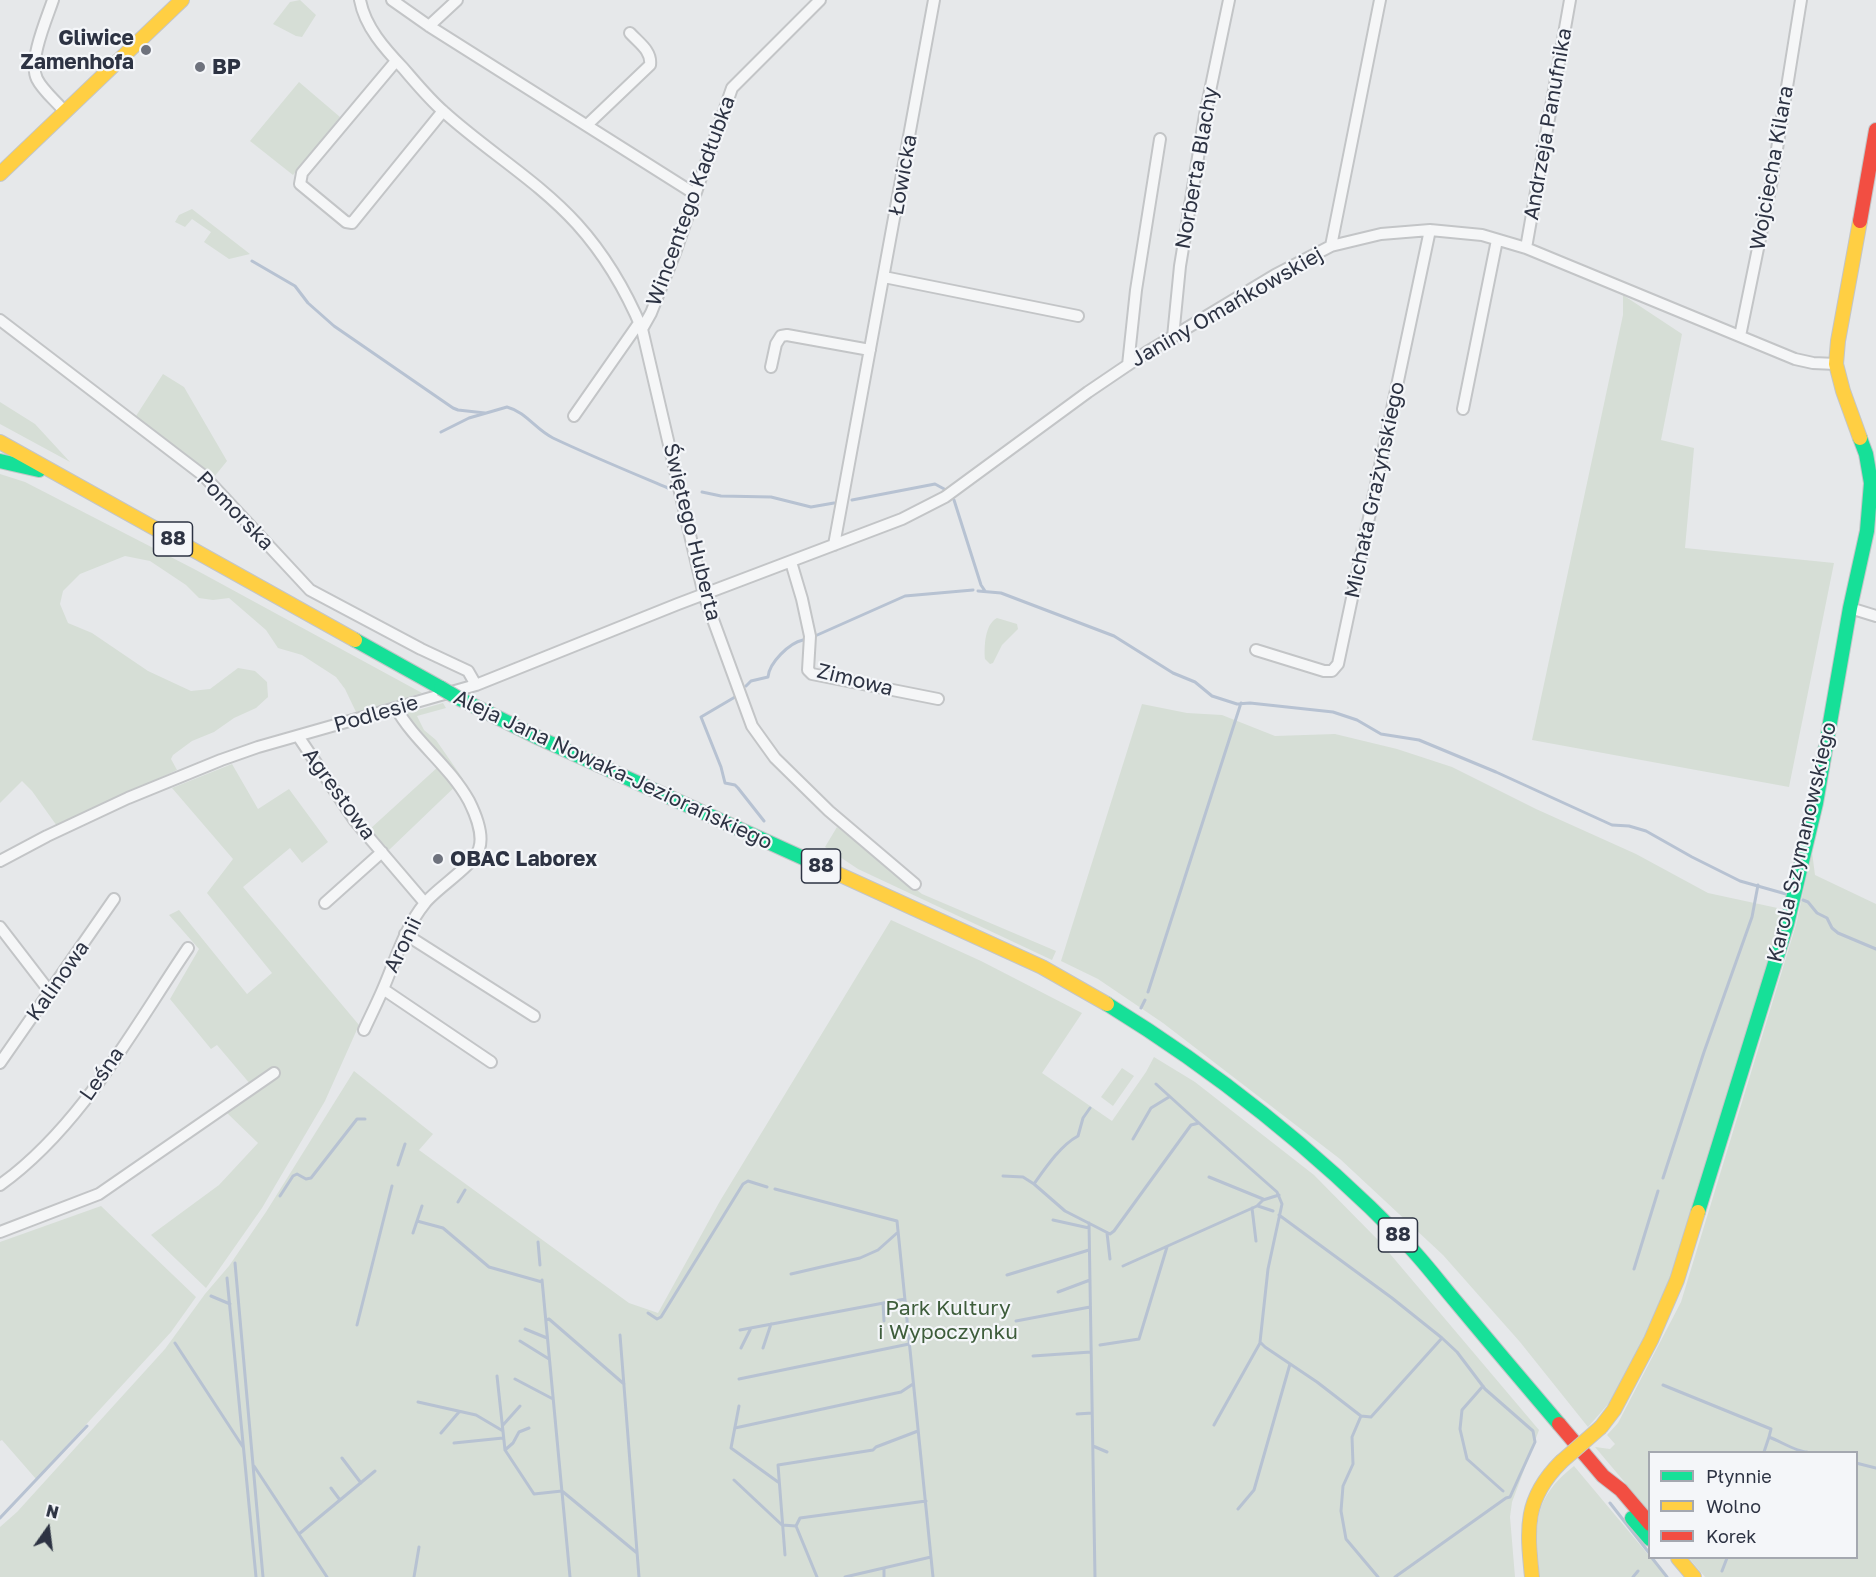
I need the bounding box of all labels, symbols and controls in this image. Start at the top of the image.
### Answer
place label: Gliwice Zamenhofa [20,25,134,75]
street label: Andrzeja Panufnika [1519,26,1577,222]
marker: Gliwice Zamenhofa [139,43,153,57]
place label: BP [212,54,241,80]
marker: BP [193,60,207,74]
street label: Wojciecha Kilara [1745,84,1799,252]
street label: Norberta Blachy [1170,85,1224,251]
street label: Wincentego Kadłubka [641,93,741,309]
street label: Łowicka [883,132,923,218]
street label: Janiny Omańkowskiej [1126,242,1328,372]
street label: Michała Grażyńskiego [1340,379,1410,601]
street label: Świętego Huberta [658,441,726,623]
street label: Pomorska [191,466,279,556]
road number: 88 [154,522,192,556]
street label: Zimowa [814,658,896,702]
street label: Aleja Jana Nowaka-Jeziorańskiego [450,685,776,855]
street label: Podlesie [331,690,421,738]
street label: Karola Szymanowskiego [1762,720,1842,964]
street label: Agrestowa [297,743,381,845]
place label: OBAC Laborex [450,846,597,872]
road number: 88 [802,849,840,883]
marker: OBAC Laborex [431,852,445,866]
street label: Aronii [379,913,427,977]
street label: Kalinowa [21,936,95,1026]
street label: Leśna [75,1042,129,1106]
road number: 88 [1378,1218,1418,1252]
park label: Park Kultury i Wypoczynku [878,1295,1018,1345]
legend [1648,1451,1858,1559]
text: Płynnie [1706,1465,1772,1487]
text: Wolno [1706,1495,1761,1517]
north arrow [18,1499,78,1559]
text: N [44,1500,61,1523]
text: Korek [1706,1525,1756,1547]

